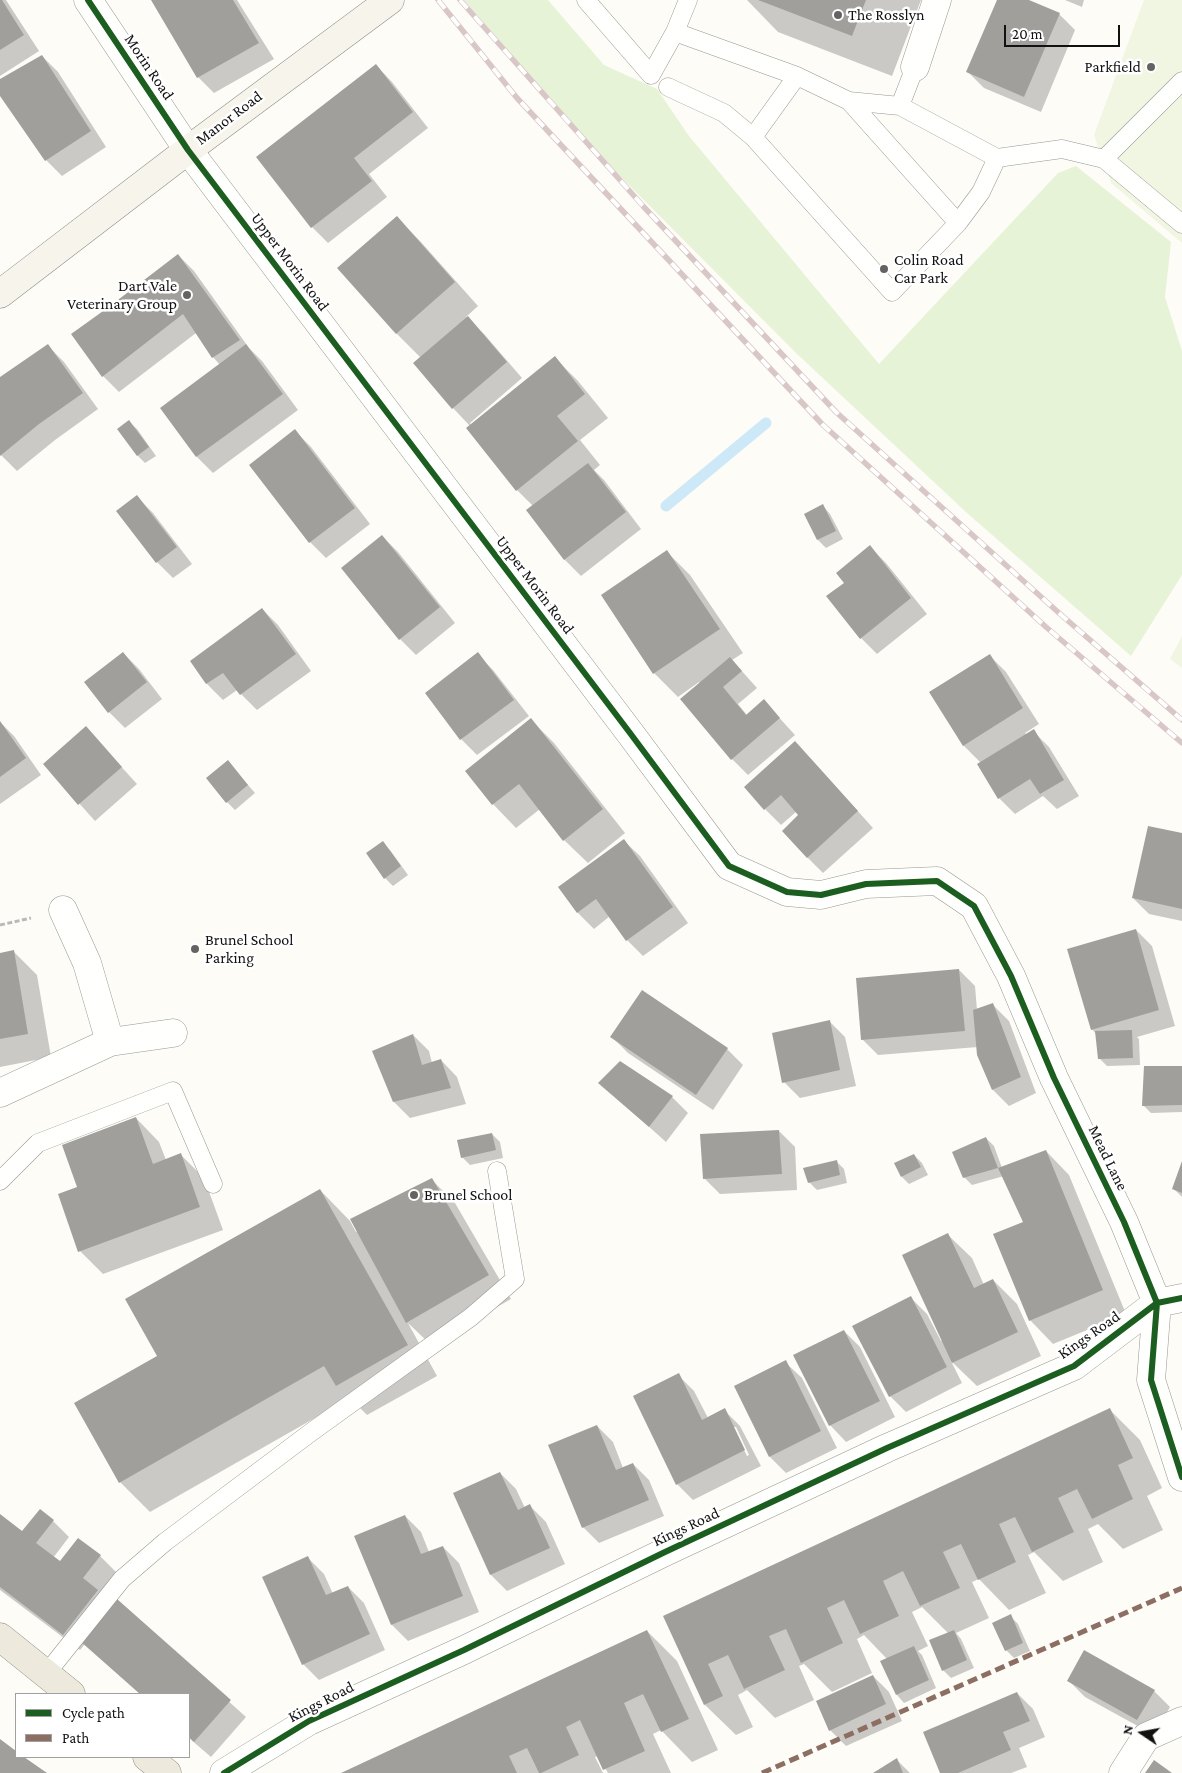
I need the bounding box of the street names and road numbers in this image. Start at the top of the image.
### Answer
street label: Morin Road [120,30,178,104]
street label: Manor Road [192,87,266,149]
street label: Upper Morin Road [247,209,333,315]
street label: Upper Morin Road [492,532,578,638]
street label: Mead Lane [1084,1122,1132,1194]
street label: Kings Road [1054,1307,1124,1363]
street label: Kings Road [650,1503,722,1551]
street label: Kings Road [285,1677,357,1727]

